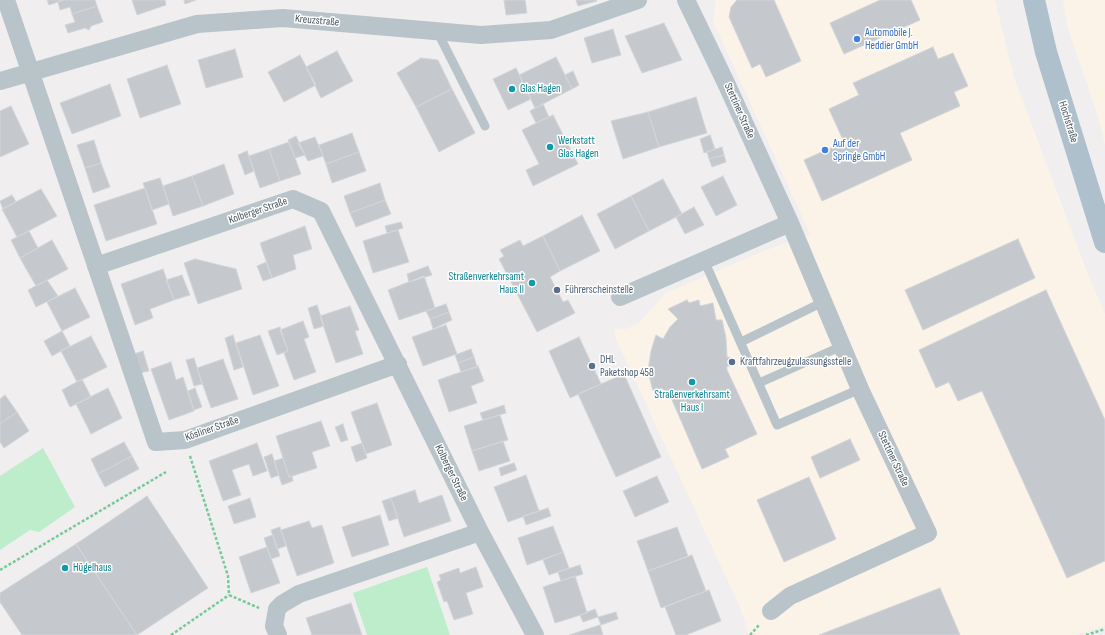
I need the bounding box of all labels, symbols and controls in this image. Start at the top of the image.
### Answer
street label: Kreuzstraße [294,12,340,30]
place label: Automobile J. Heddier GmbH [865,26,918,52]
marker: Automobile J. Heddier GmbH [852,34,862,44]
street label: Stettiner Straße [721,81,757,141]
place label: Glas Hagen [520,82,561,96]
marker: Glas Hagen [507,84,517,94]
street label: Hochstraße [1055,100,1081,144]
place label: Werkstatt Glas Hagen [558,134,599,160]
place label: Auf der Springe GmbH [833,137,885,163]
marker: Werkstatt Glas Hagen [545,142,555,152]
marker: Auf der Springe GmbH [820,145,830,155]
street label: Kolberger Straße [227,195,289,227]
place label: Straßenverkehrsamt Haus II [448,270,524,296]
marker: Straßenverkehrsamt Haus II [527,278,537,288]
place label: Führerscheinstelle [565,283,633,297]
marker: Führerscheinstelle [552,285,562,295]
place label: DHL Paketshop 458 [600,353,654,379]
place label: Kraftfahrzeugzulassungsstelle [740,355,851,369]
marker: Kraftfahrzeugzulassungsstelle [727,357,737,367]
marker: DHL Paketshop 458 [587,361,597,371]
marker: Straßenverkehrsamt Haus I [687,377,697,387]
place label: Straßenverkehrsamt Haus I [654,388,730,414]
street label: Kösliner Straße [183,414,241,444]
street label: Stettiner Straße [874,429,912,489]
street label: Kolberger Straße [432,443,470,503]
place label: Hügelhaus [73,561,111,575]
marker: Hügelhaus [60,563,70,573]

